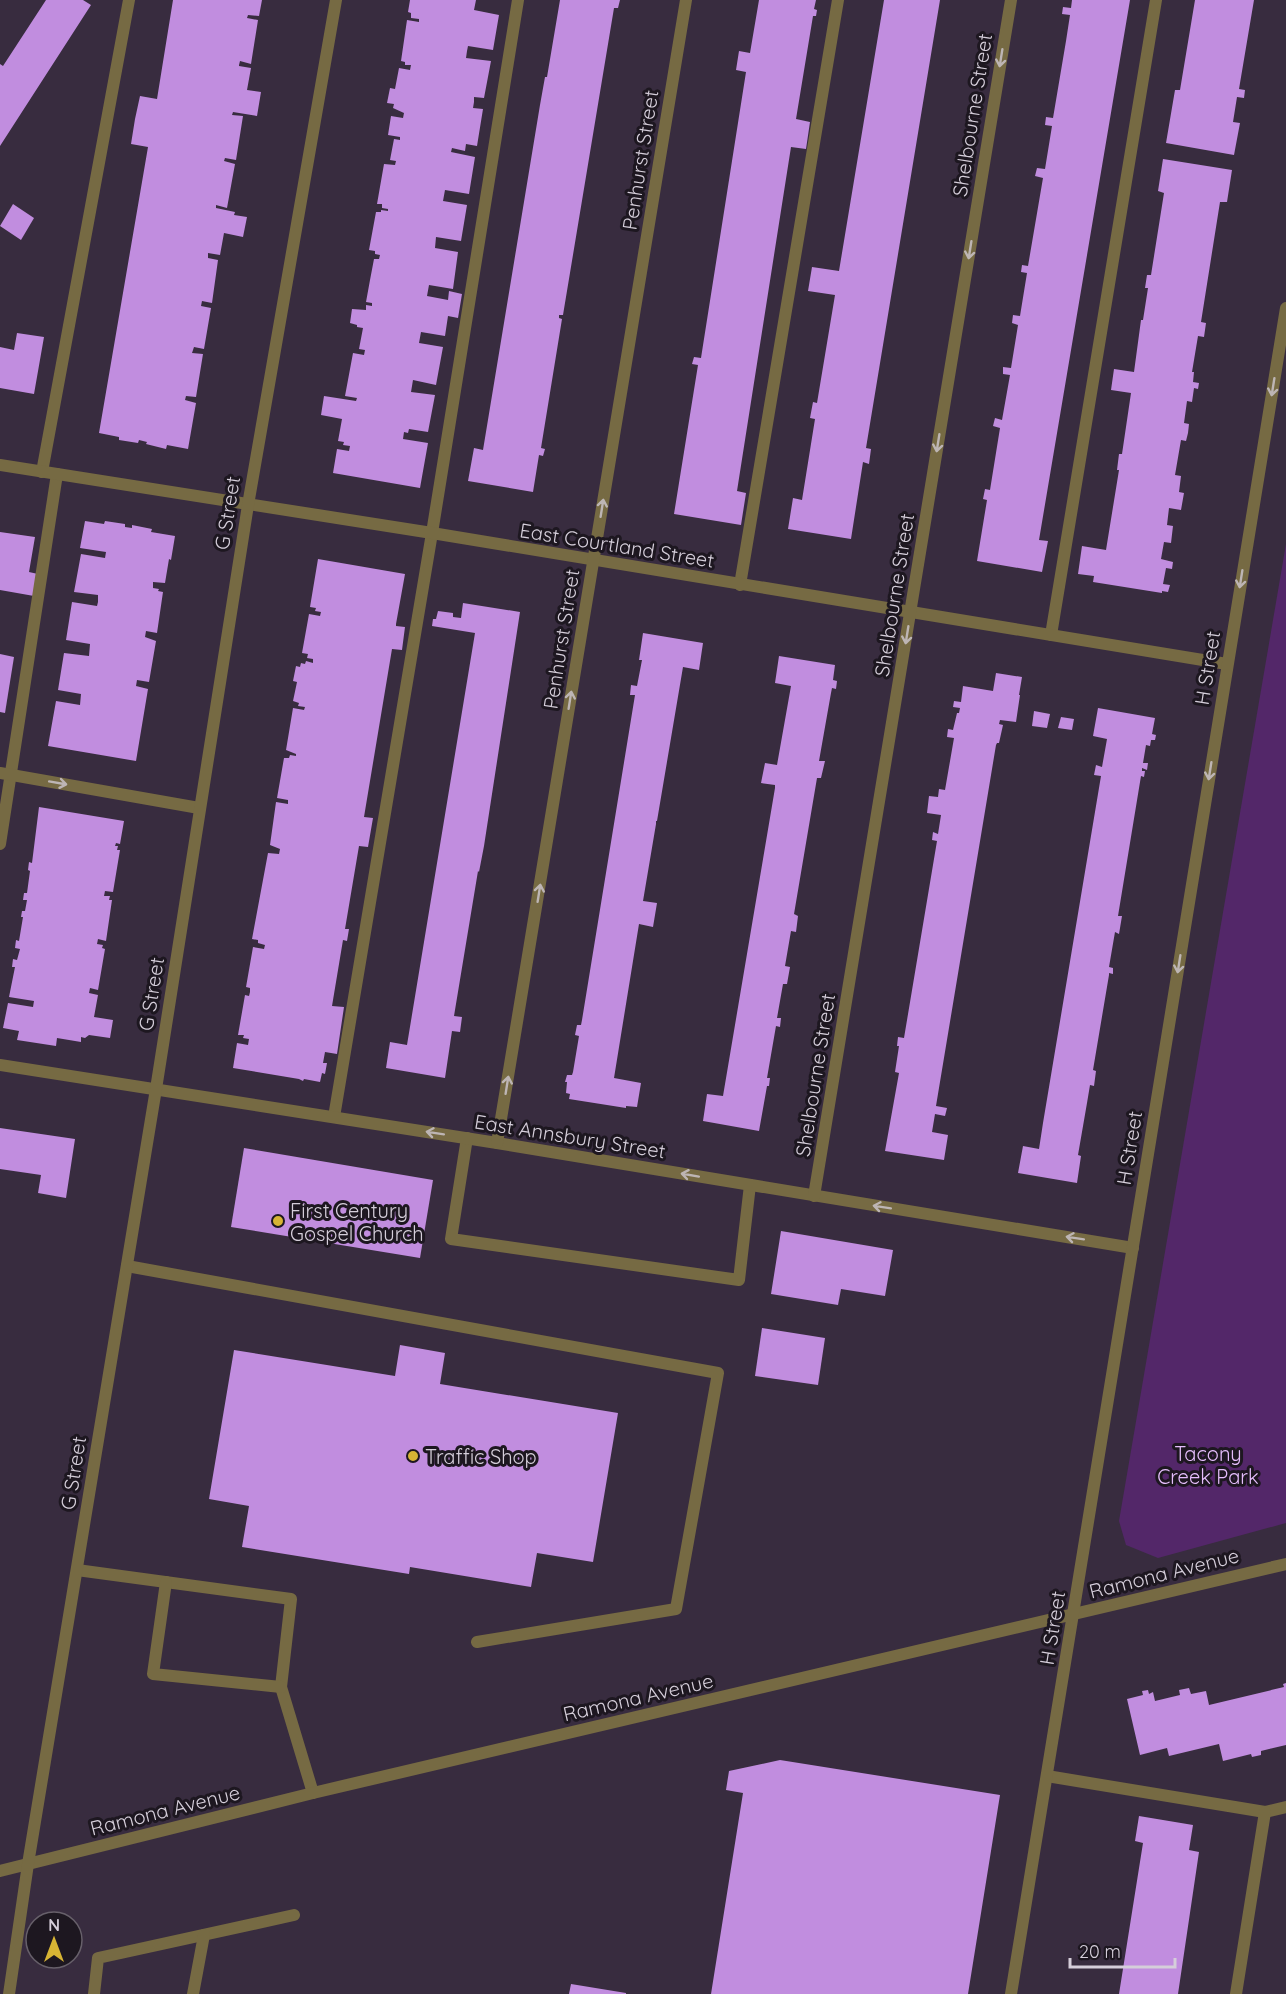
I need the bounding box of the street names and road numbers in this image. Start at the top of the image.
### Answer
street label: Shelbourne Street [947,31,997,198]
street label: Penhurst Street [617,88,663,232]
street label: G Street [209,474,245,552]
street label: Shelbourne Street [869,511,919,678]
street label: East Courtland Street [518,517,716,573]
street label: Penhurst Street [538,567,584,711]
street label: H Street [1189,629,1225,707]
street label: G Street [133,955,169,1033]
street label: Shelbourne Street [790,991,840,1158]
street label: East Annsbury Street [473,1109,668,1163]
street label: H Street [1111,1109,1147,1187]
street label: G Street [55,1434,91,1512]
street label: Ramona Avenue [1087,1542,1241,1604]
street label: H Street [1034,1589,1070,1667]
street label: Ramona Avenue [560,1668,716,1726]
street label: Ramona Avenue [88,1779,242,1841]

